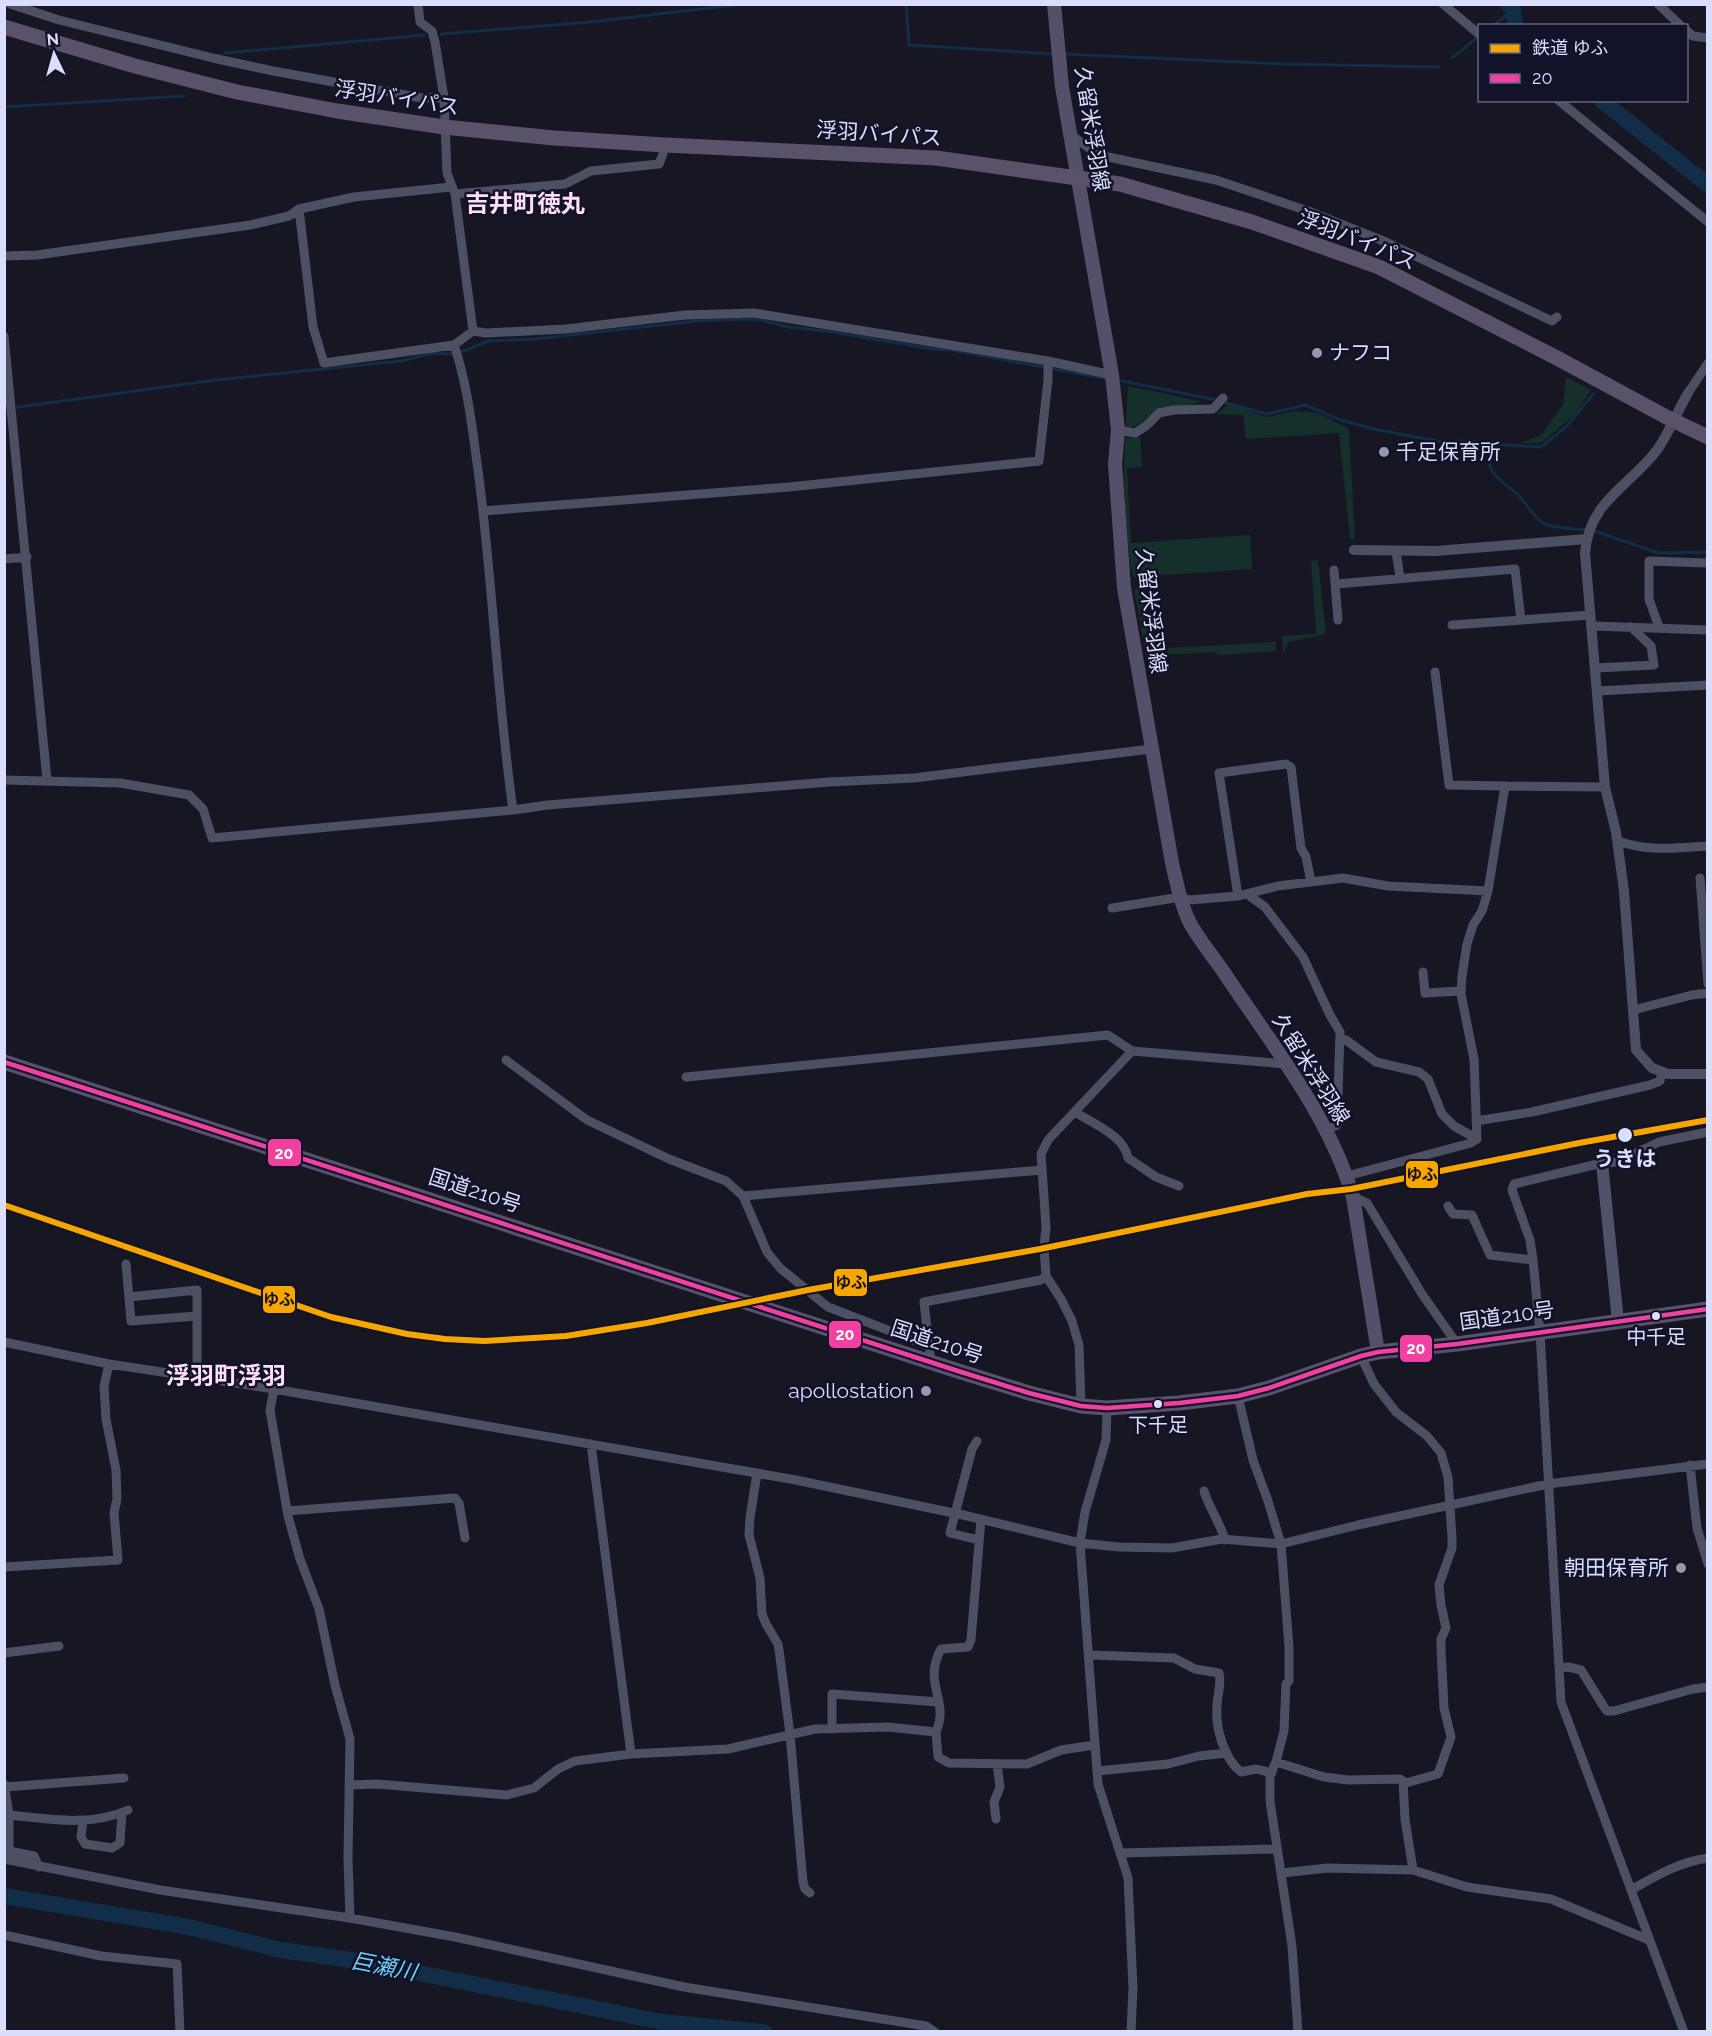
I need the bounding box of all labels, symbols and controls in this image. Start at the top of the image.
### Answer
north arrow [24,24,84,84]
legend [1478,24,1688,102]
text: N [46,30,60,50]
text: 鉄道 ゆふ [1532,37,1608,58]
street label: 久留米浮羽線 [1070,65,1115,193]
text: 20 [1532,67,1552,88]
street label: 浮羽バイパス [333,75,461,120]
street label: 浮羽バイパス [816,117,943,150]
district label: 吉井町徳丸 [465,189,585,218]
street label: 浮羽バイパス [1294,204,1420,275]
place label: ナフコ [1329,340,1392,365]
marker: ナフコ [1310,346,1324,360]
place label: 千足保育所 [1396,439,1501,464]
marker: 千足保育所 [1377,445,1391,459]
street label: 久留米浮羽線 [1131,547,1172,675]
street label: 久留米浮羽線 [1267,1009,1355,1129]
marker: うきは [1616,1126,1634,1144]
line badge: 20 [267,1138,302,1167]
text: 20 [275,1144,294,1163]
place label: うきは [1594,1146,1657,1171]
line badge: ゆふ [1405,1160,1439,1189]
street label: 国道210号 [426,1164,525,1217]
text: ゆふ [1406,1165,1438,1184]
line badge: ゆふ [833,1268,868,1297]
text: ゆふ [835,1273,867,1292]
line badge: ゆふ [262,1285,296,1314]
text: ゆふ [263,1290,295,1309]
street label: 国道210号 [1458,1296,1556,1335]
marker: 中千足 [1650,1310,1662,1322]
street label: 国道210号 [888,1315,987,1368]
line badge: 20 [828,1320,862,1349]
text: 20 [836,1325,855,1344]
place label: 中千足 [1626,1325,1686,1349]
line badge: 20 [1399,1334,1433,1363]
text: 20 [1407,1339,1426,1358]
district label: 浮羽町浮羽 [166,1361,286,1390]
place label: apollostation [788,1378,914,1403]
marker: apollostation [919,1384,933,1398]
marker: 下千足 [1152,1398,1164,1410]
place label: 下千足 [1128,1413,1188,1437]
place label: 朝田保育所 [1564,1555,1669,1580]
marker: 朝田保育所 [1674,1561,1688,1575]
water label: 巨瀬川 [349,1947,421,1985]

